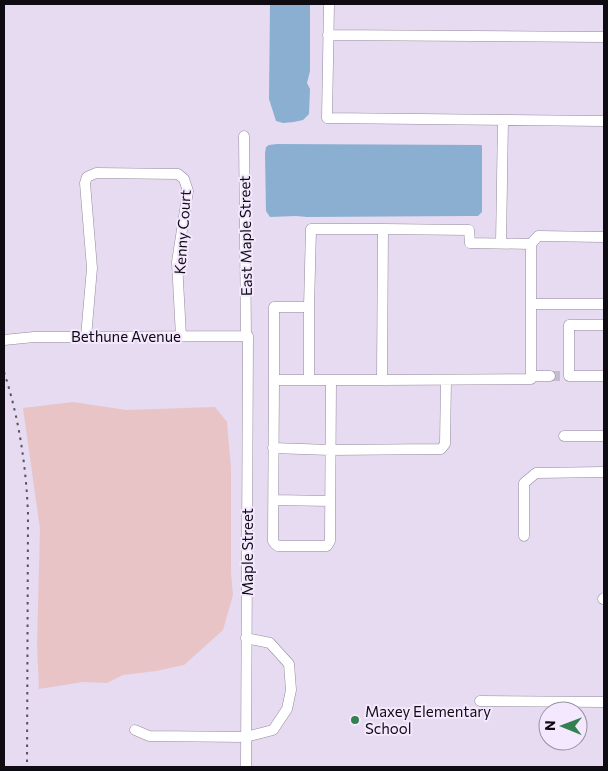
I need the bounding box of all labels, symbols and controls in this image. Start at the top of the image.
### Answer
street label: East Maple Street [235,176,255,296]
street label: Kenny Court [170,189,194,275]
street label: Bethune Avenue [71,327,181,345]
street label: Maple Street [238,508,256,596]
north arrow [538,701,588,751]
place label: Maxey Elementary School [365,702,491,737]
marker: Maxey Elementary School [349,714,361,726]
text: N [541,720,558,731]

